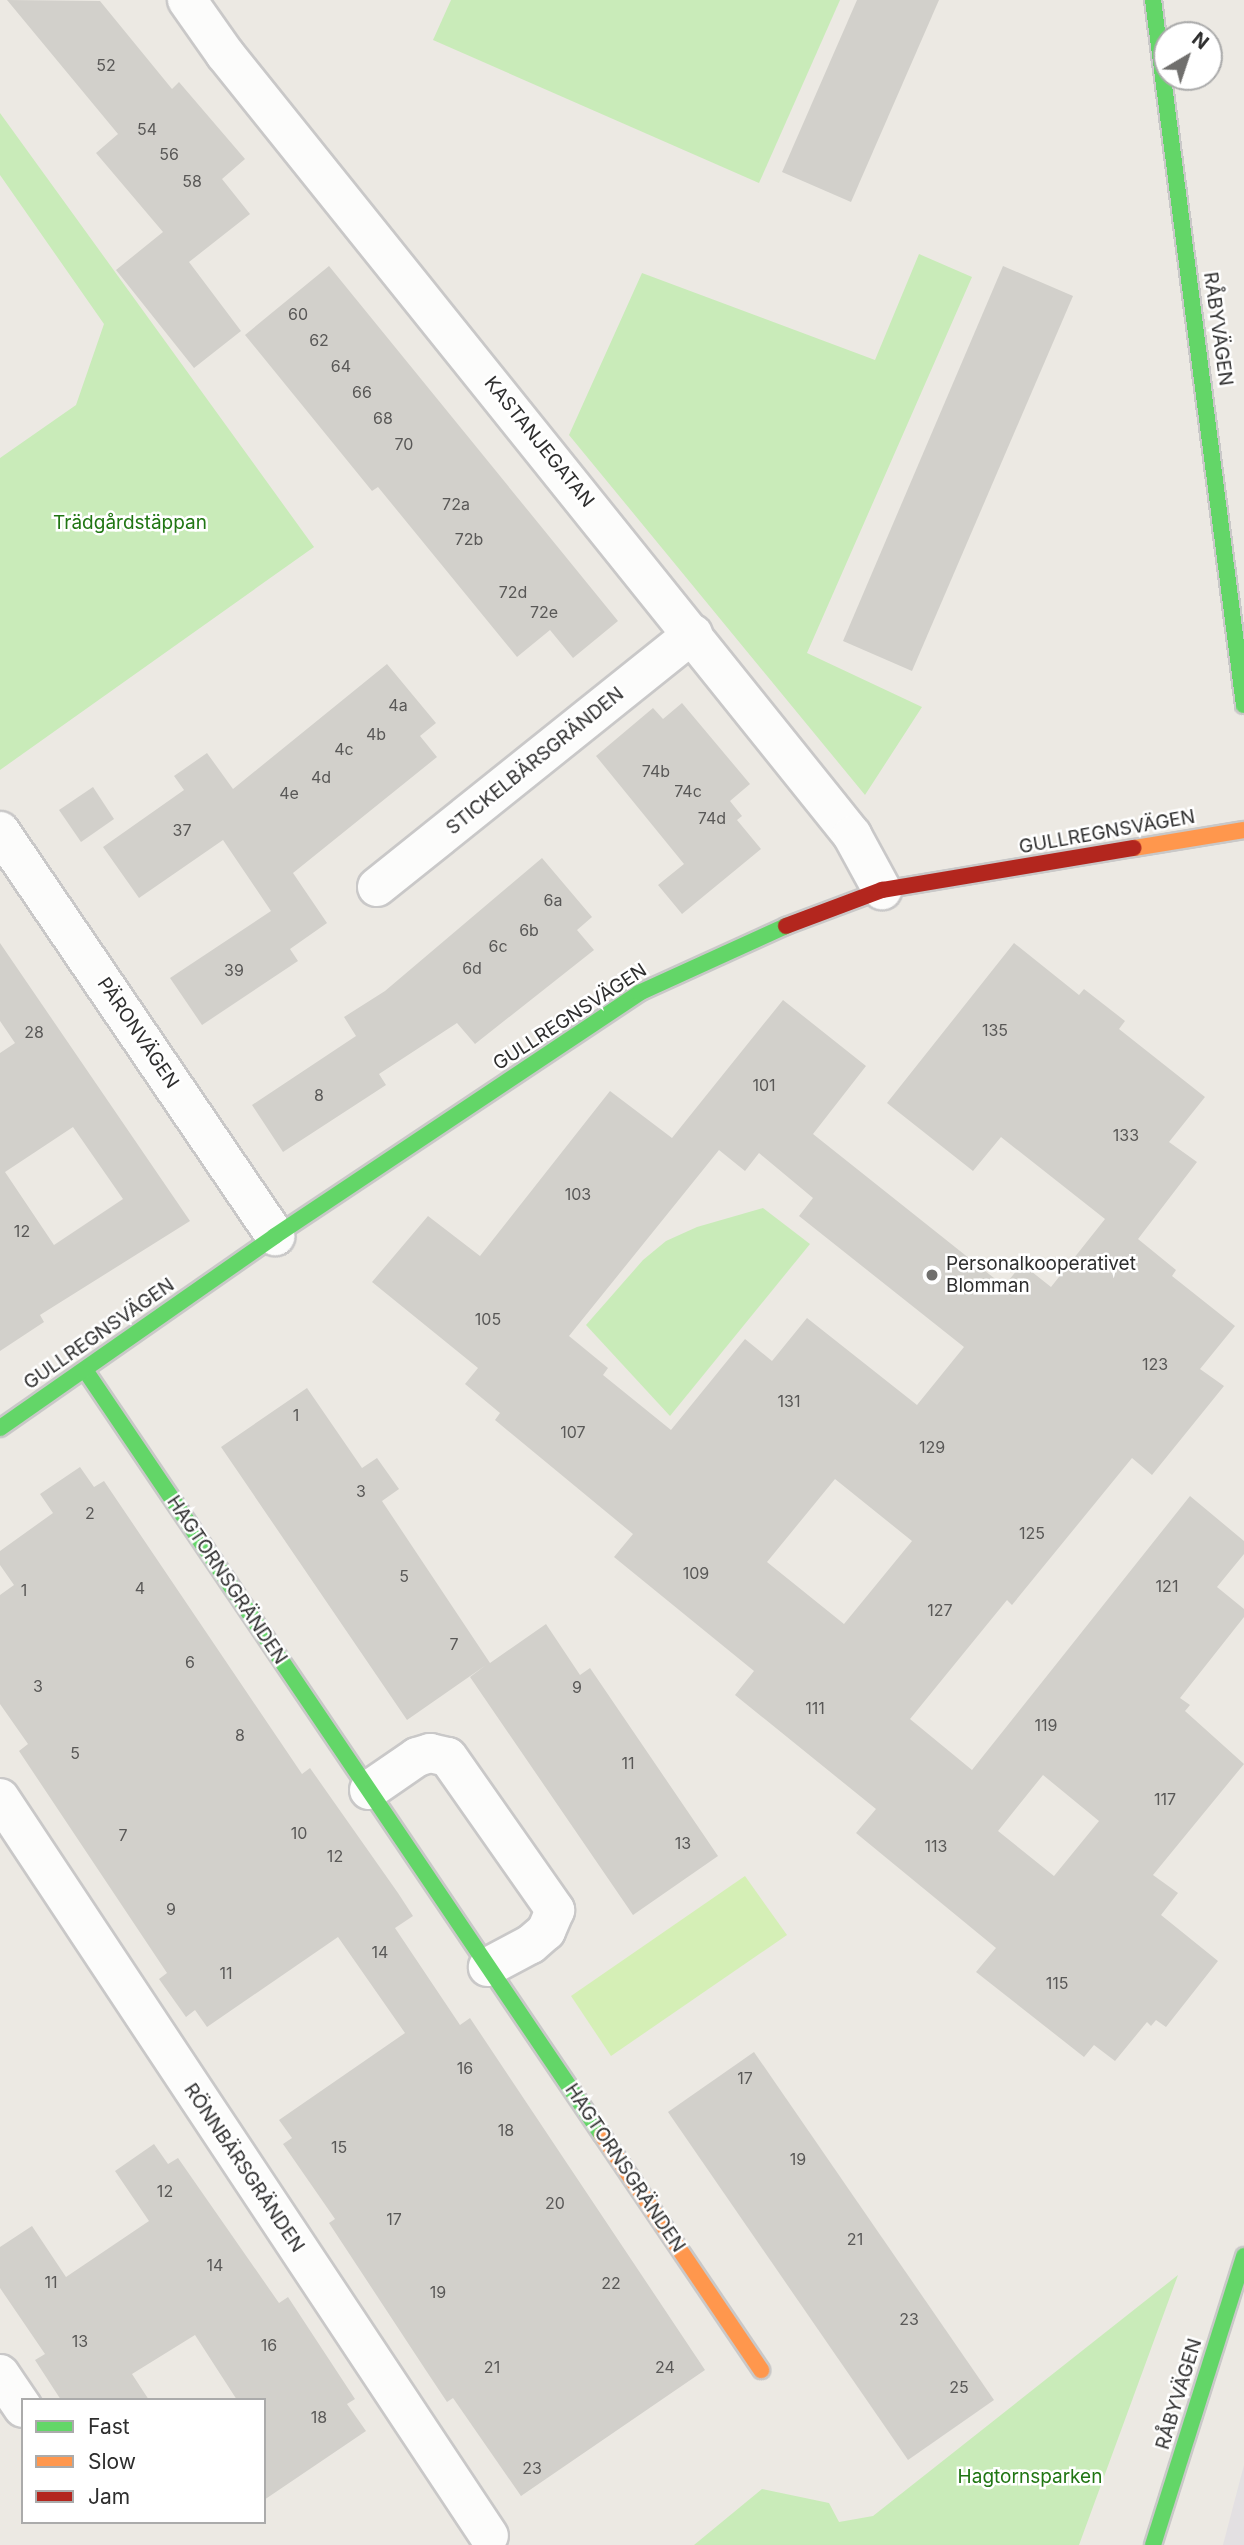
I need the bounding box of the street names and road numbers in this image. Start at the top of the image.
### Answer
street label: RÅBYVÄGEN [1199,271,1237,387]
street label: KASTANJEGATAN [479,372,599,512]
street label: STICKELBÄRSGRÄNDEN [442,682,628,840]
street label: GULLREGNSVÄGEN [1017,805,1197,859]
street label: GULLREGNSVÄGEN [489,959,651,1075]
street label: PÄRONVÄGEN [92,973,184,1093]
street label: GULLREGNSVÄGEN [19,1274,179,1394]
street label: HAGTORNSGRÄNDEN [162,1491,292,1669]
street label: RÖNNBÄRSGRÄNDEN [179,2079,309,2257]
street label: HAGTORNSGRÄNDEN [560,2079,690,2257]
street label: RÅBYVÄGEN [1151,2336,1207,2452]

